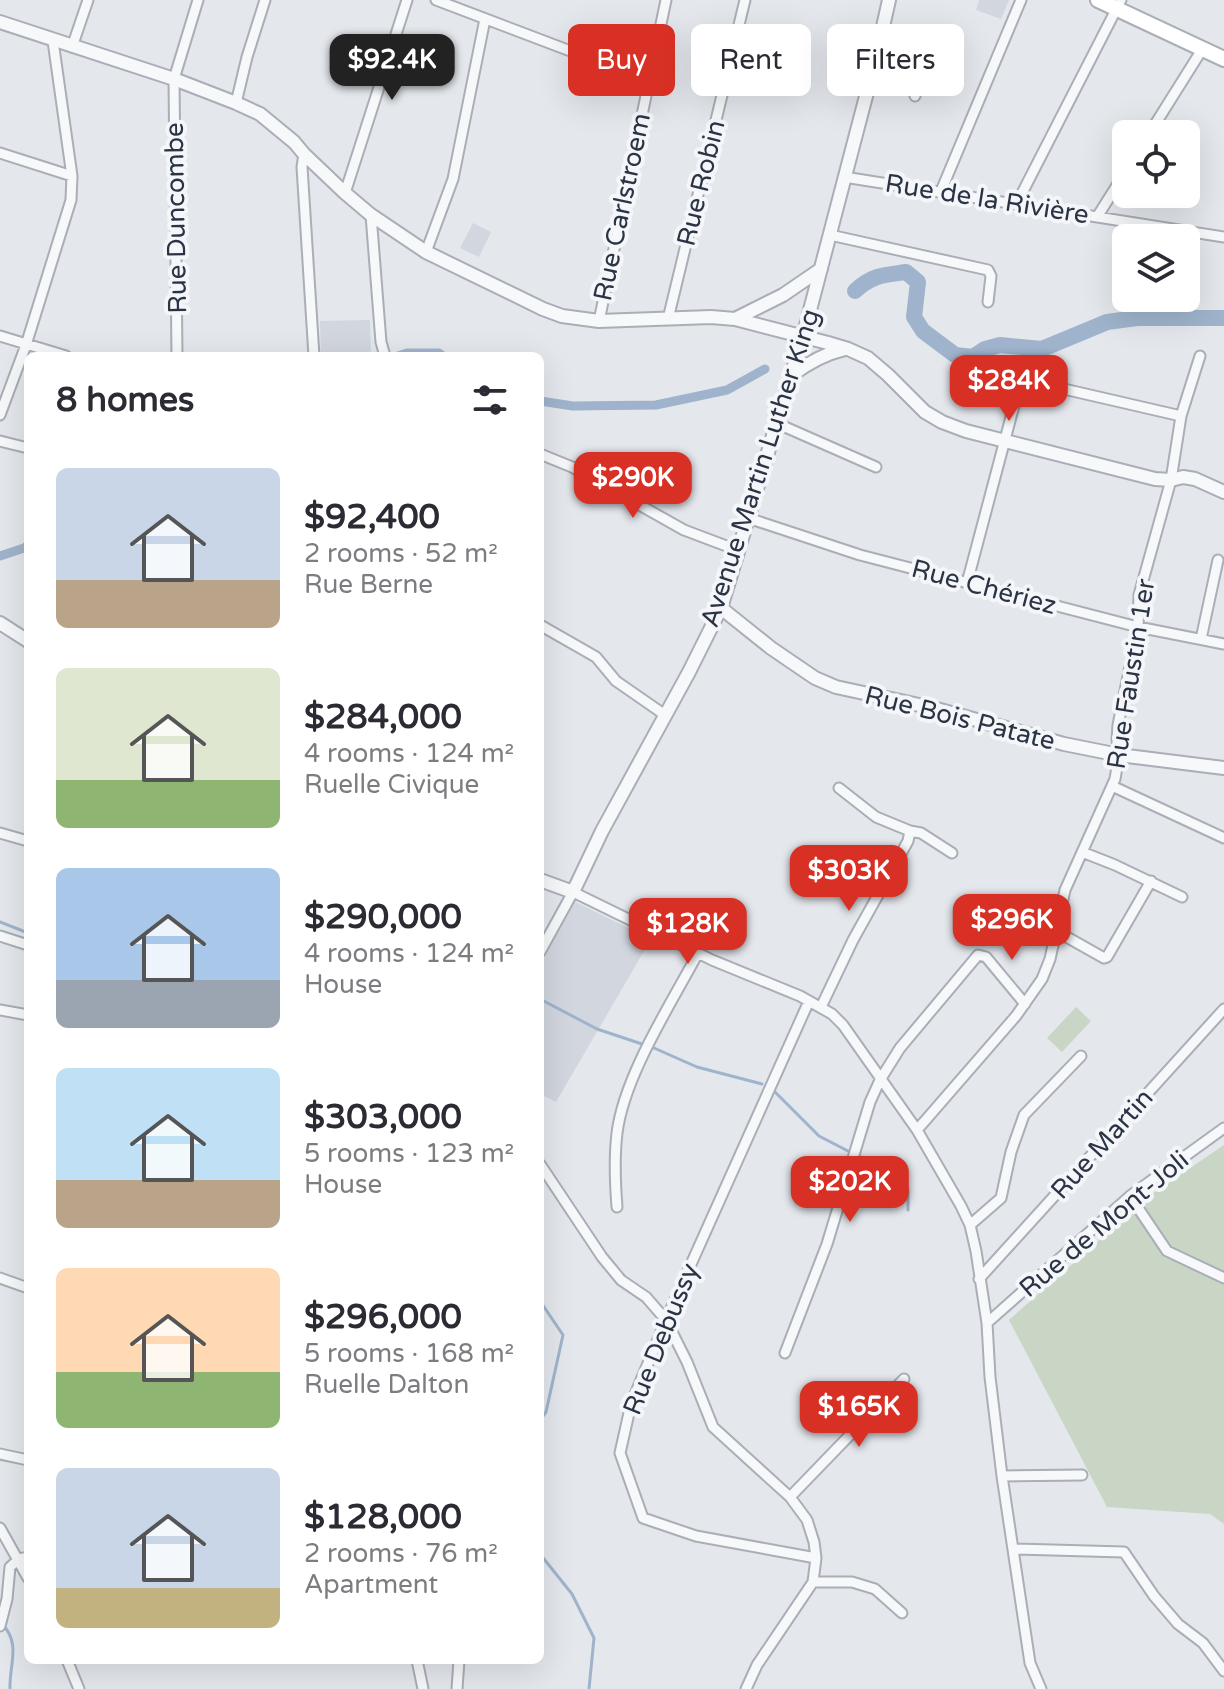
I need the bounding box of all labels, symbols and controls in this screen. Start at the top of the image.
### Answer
chip: Buy [568,24,675,96]
chip: Rent [691,24,811,96]
chip: Filters [827,24,964,96]
pin: $92.4K [327,34,457,102]
text: $92.4K [348,44,436,75]
street label: Rue Carlstroem [587,110,657,304]
street label: Rue Robin [670,117,732,249]
map controls [1112,120,1200,312]
button: locate [1112,120,1200,208]
street label: Rue Duncombe [159,122,193,314]
street label: Rue de la Rivière [883,168,1091,230]
button: layers [1112,224,1200,312]
street label: Avenue Martin Luther King [694,305,826,631]
pin: $284K [953,355,1065,423]
text: $284K [968,365,1050,396]
icon: filters [468,378,512,422]
text: 8 homes [56,380,194,421]
pin: $290K [577,452,689,520]
text: $290K [592,462,674,493]
text: $92,400 [304,497,440,538]
icon: home [120,500,216,596]
text: 2 rooms · 52 m² [304,538,498,569]
street label: Rue Chériez [908,553,1060,621]
text: Rue Berne [304,569,433,600]
street label: Rue Faustin 1er [1101,577,1161,771]
street label: Rue Bois Patate [862,679,1058,757]
text: $284,000 [304,697,462,738]
icon: home [120,700,216,796]
text: 4 rooms · 124 m² [304,738,514,769]
text: Ruelle Civique [304,769,479,800]
pin: $303K [793,845,905,913]
text: $303K [808,855,890,886]
pin: $296K [956,894,1068,962]
text: $290,000 [304,897,462,938]
pin: $128K [632,898,744,966]
icon: home [120,900,216,996]
text: $296K [971,904,1053,935]
text: $128K [647,908,729,939]
text: 4 rooms · 124 m² [304,938,514,969]
text: House [304,969,382,1000]
street label: Rue Martin [1044,1082,1160,1206]
text: $303,000 [304,1097,462,1138]
icon: home [120,1100,216,1196]
text: 5 rooms · 123 m² [304,1138,514,1169]
street label: Rue de Mont-Joli [1013,1144,1195,1304]
pin: $202K [794,1156,906,1224]
text: $202K [809,1166,891,1197]
text: House [304,1169,382,1200]
street label: Rue Debussy [617,1259,705,1419]
text: $296,000 [304,1297,462,1338]
icon: home [120,1300,216,1396]
text: 5 rooms · 168 m² [304,1338,514,1369]
text: Ruelle Dalton [304,1369,469,1400]
pin: $165K [803,1381,915,1449]
text: $165K [818,1391,900,1422]
text: $128,000 [304,1497,462,1538]
icon: home [120,1500,216,1596]
text: 2 rooms · 76 m² [304,1538,498,1569]
text: Apartment [304,1569,438,1600]

